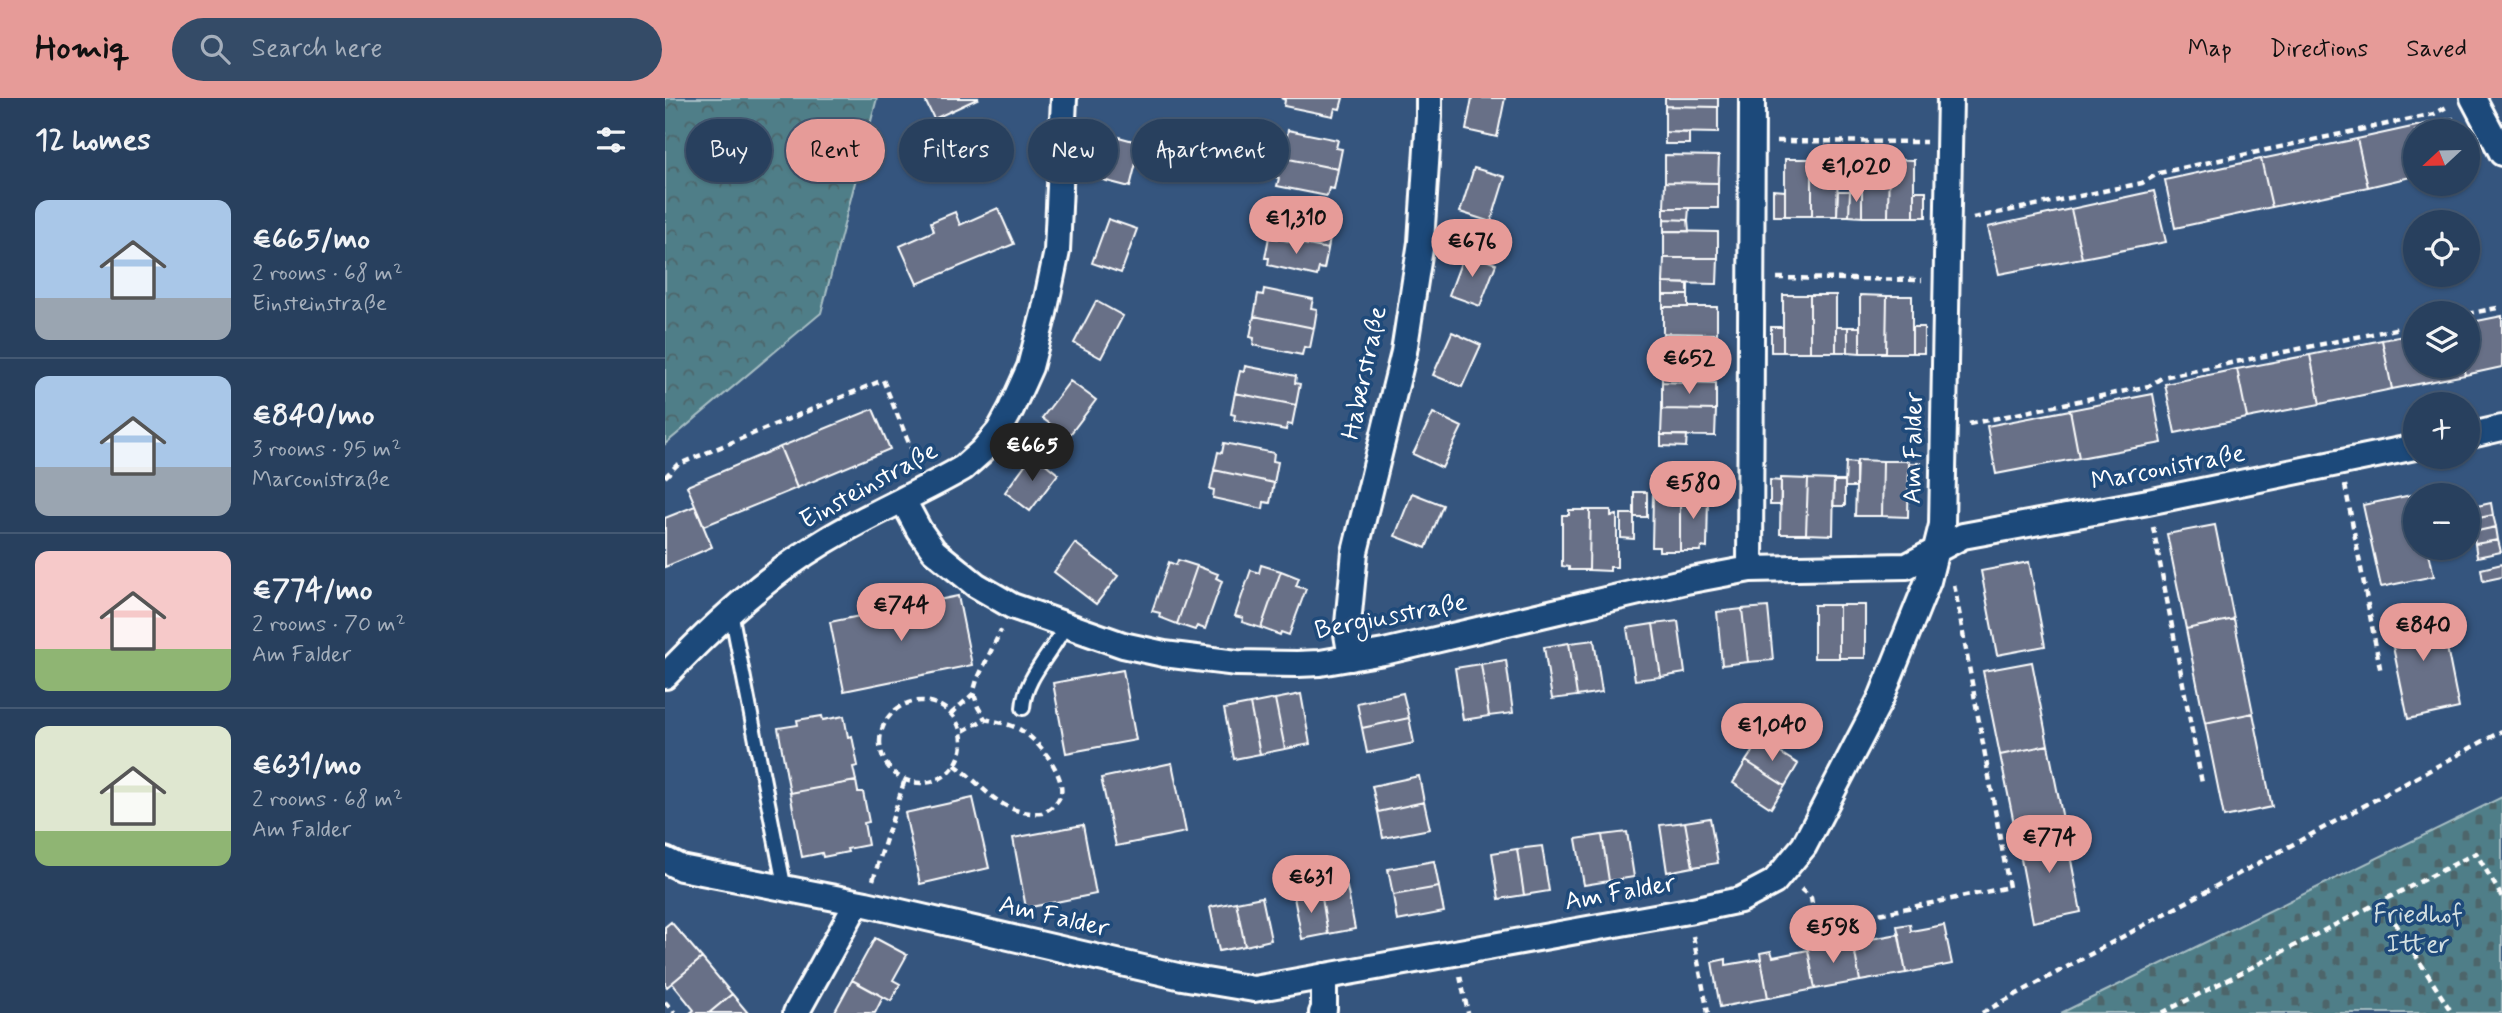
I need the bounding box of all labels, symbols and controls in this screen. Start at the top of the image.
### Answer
search box [172,18,662,81]
text: Homiq [35,27,130,71]
icon: search [196,30,234,68]
text: Search here [252,32,382,66]
text: Map [2188,34,2232,65]
text: Directions [2270,34,2368,65]
text: Saved [2406,34,2467,65]
chip: Buy [686,119,772,182]
chip: Rent [786,119,885,182]
chip: Filters [899,119,1014,182]
chip: New [1028,119,1118,182]
chip: Apartment [1132,119,1289,182]
north arrow [2403,119,2480,196]
map controls [2403,119,2480,560]
text: 12 homes [35,121,151,160]
icon: filters [592,121,630,159]
pin: €1,020 [1799,144,1913,204]
text: €1,020 [1821,152,1891,182]
pin: €1,310 [1239,197,1353,256]
text: €1,310 [1265,204,1327,234]
button: locate [2403,210,2480,287]
text: €665/mo [252,220,370,259]
pin: €676 [1431,220,1513,279]
text: €676 [1447,227,1497,257]
icon: home [91,228,175,312]
text: 2 rooms · 68 m² [252,259,403,289]
text: Einsteinstraße [252,289,387,319]
button: layers [2403,301,2480,378]
street label: Haberstraße [1334,303,1396,443]
pin: €652 [1648,336,1730,396]
text: €652 [1663,344,1715,374]
street label: Am Falder [1896,391,1932,504]
button: + [2403,392,2480,469]
text: €840/mo [252,396,375,435]
icon: home [91,404,175,488]
pin: €665 [991,424,1073,483]
text: €665 [1006,431,1058,461]
street label: Einsteinstraße [794,434,944,538]
text: 3 rooms · 95 m² [252,435,401,465]
street label: Marconistraße [2088,436,2248,500]
pin: €580 [1652,462,1734,521]
text: Marconistraße [252,465,390,495]
text: €580 [1665,469,1721,499]
button: − [2403,483,2480,560]
text: €774/mo [252,571,372,610]
icon: home [91,579,175,663]
pin: €744 [860,584,942,643]
street label: Bergiusstraße [1312,586,1471,650]
text: €744 [873,591,929,621]
pin: €840 [2382,603,2464,663]
text: 2 rooms · 70 m² [252,610,406,640]
text: €840 [2395,611,2451,641]
text: Am Falder [252,640,351,670]
pin: €1,040 [1715,704,1829,763]
text: €1,040 [1737,711,1807,741]
text: €631/mo [252,746,361,785]
icon: home [91,754,175,838]
text: 2 rooms · 68 m² [252,785,403,815]
text: Am Falder [252,815,351,845]
pin: €774 [2008,816,2090,875]
text: €774 [2022,823,2076,853]
pin: €631 [1270,856,1352,915]
text: €631 [1288,863,1334,893]
street label: Am Falder [1562,866,1678,919]
street label: Am Falder [995,888,1113,946]
park label: Friedhof Itter [2373,898,2463,962]
pin: €598 [1792,906,1874,965]
text: €598 [1805,913,1861,943]

